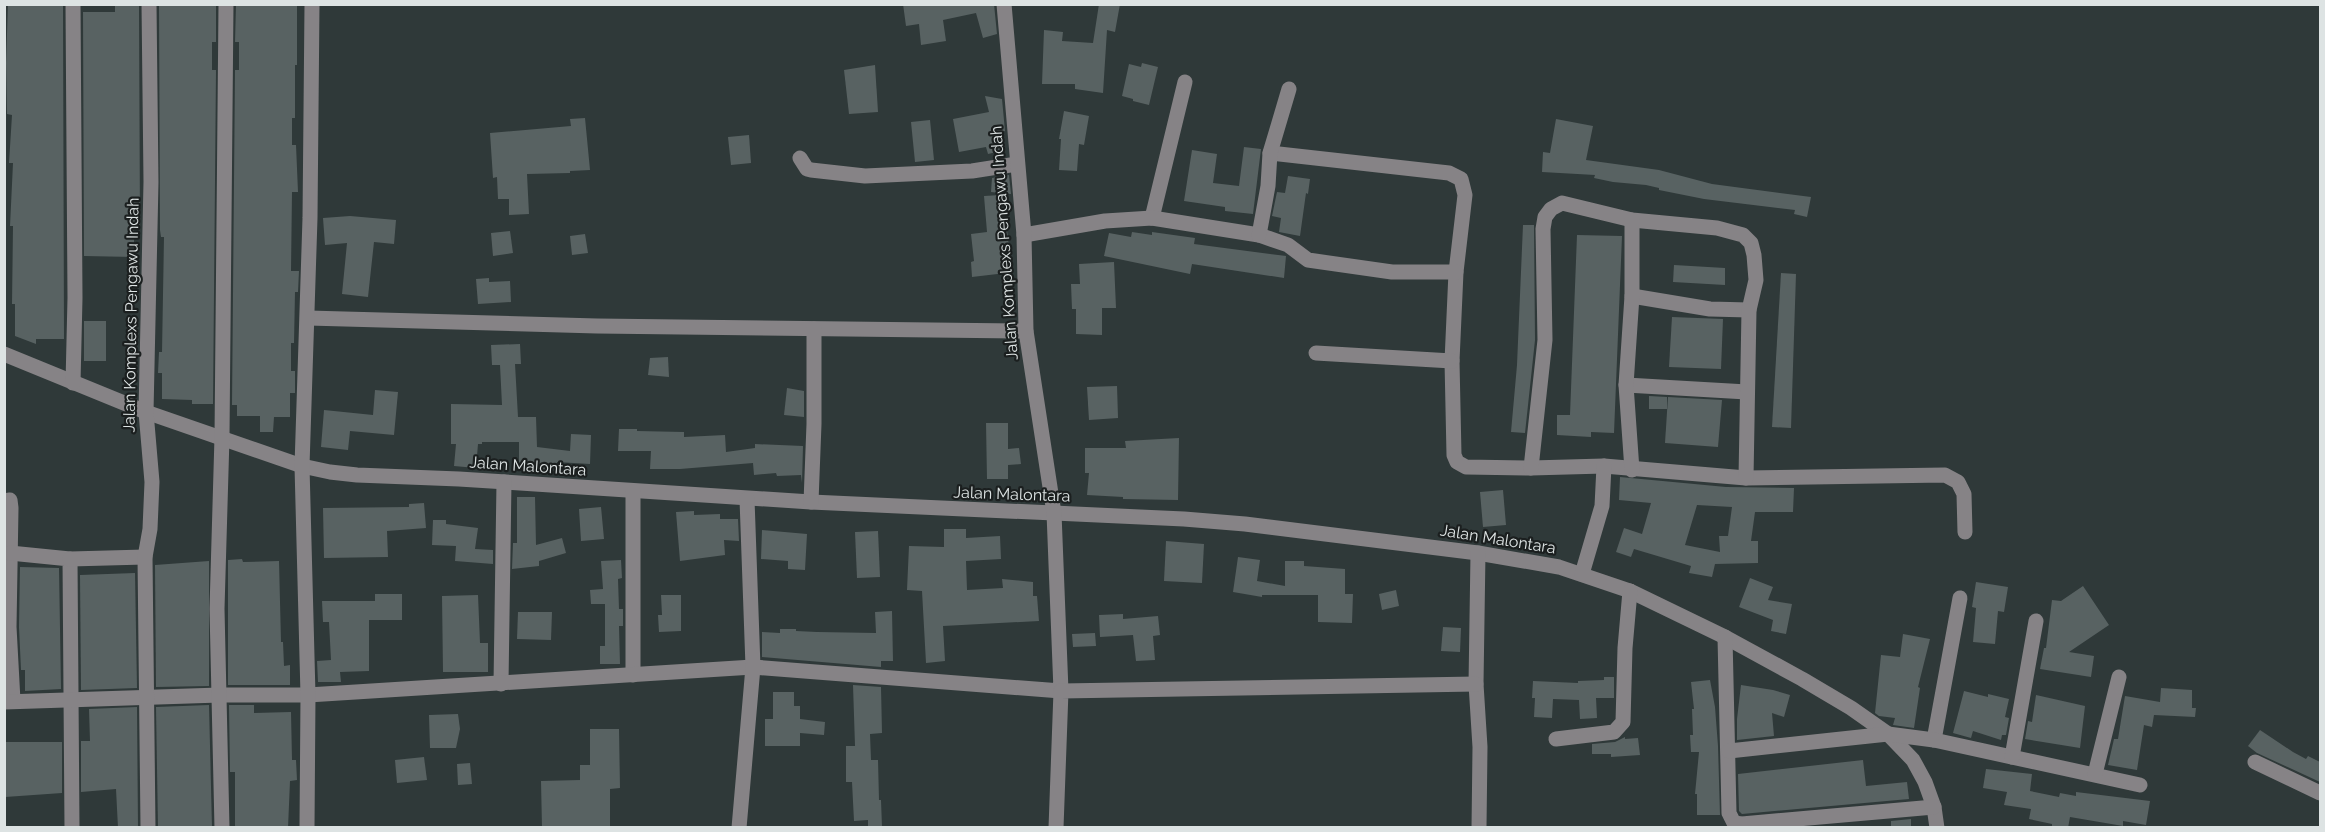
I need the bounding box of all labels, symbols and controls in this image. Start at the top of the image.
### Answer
street label: Jalan Komplexs Pengawu Indah [986,125,1022,361]
street label: Jalan Komplexs Pengawu Indah [119,197,143,433]
street label: Jalan Malontara [469,452,587,480]
street label: Jalan Malontara [953,482,1071,506]
street label: Jalan Malontara [1439,520,1557,558]

